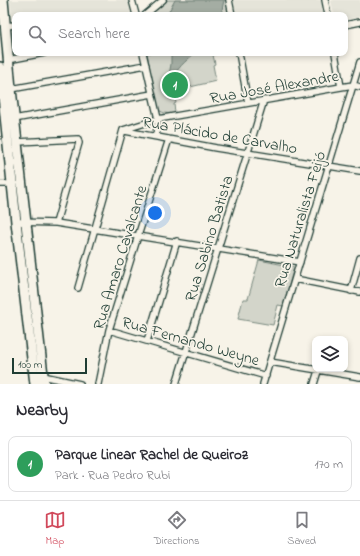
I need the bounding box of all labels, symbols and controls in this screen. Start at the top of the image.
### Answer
search box [12,12,348,56]
icon: search [26,23,48,45]
text: Search here [58,23,130,45]
street label: Rua José Alexandre [208,65,342,111]
pin: 1 [162,70,188,100]
street label: Rua Plácido de Carvalho [140,111,299,161]
street label: Rua Naturalista Feijó [269,148,333,291]
street label: Rua Sabino Batista [179,172,241,305]
street label: Rua Amaro Cavalcante [88,182,155,333]
your location [145,203,165,223]
street label: Rua Fernando Weyne [119,311,263,373]
map controls [312,336,348,372]
button: layers [312,336,348,372]
scale bar [12,356,87,375]
text: 100 m [18,357,42,373]
text: Nearby [16,398,68,423]
text: Parque Linear Rachel de Queiroz [55,444,248,466]
text: 1 [28,455,32,474]
text: 170 m [315,455,343,474]
text: Park · Rua Pedro Rubi [55,466,170,485]
tab: Map [44,509,66,549]
tab: Directions [154,509,199,549]
tab: Saved [287,509,316,549]

